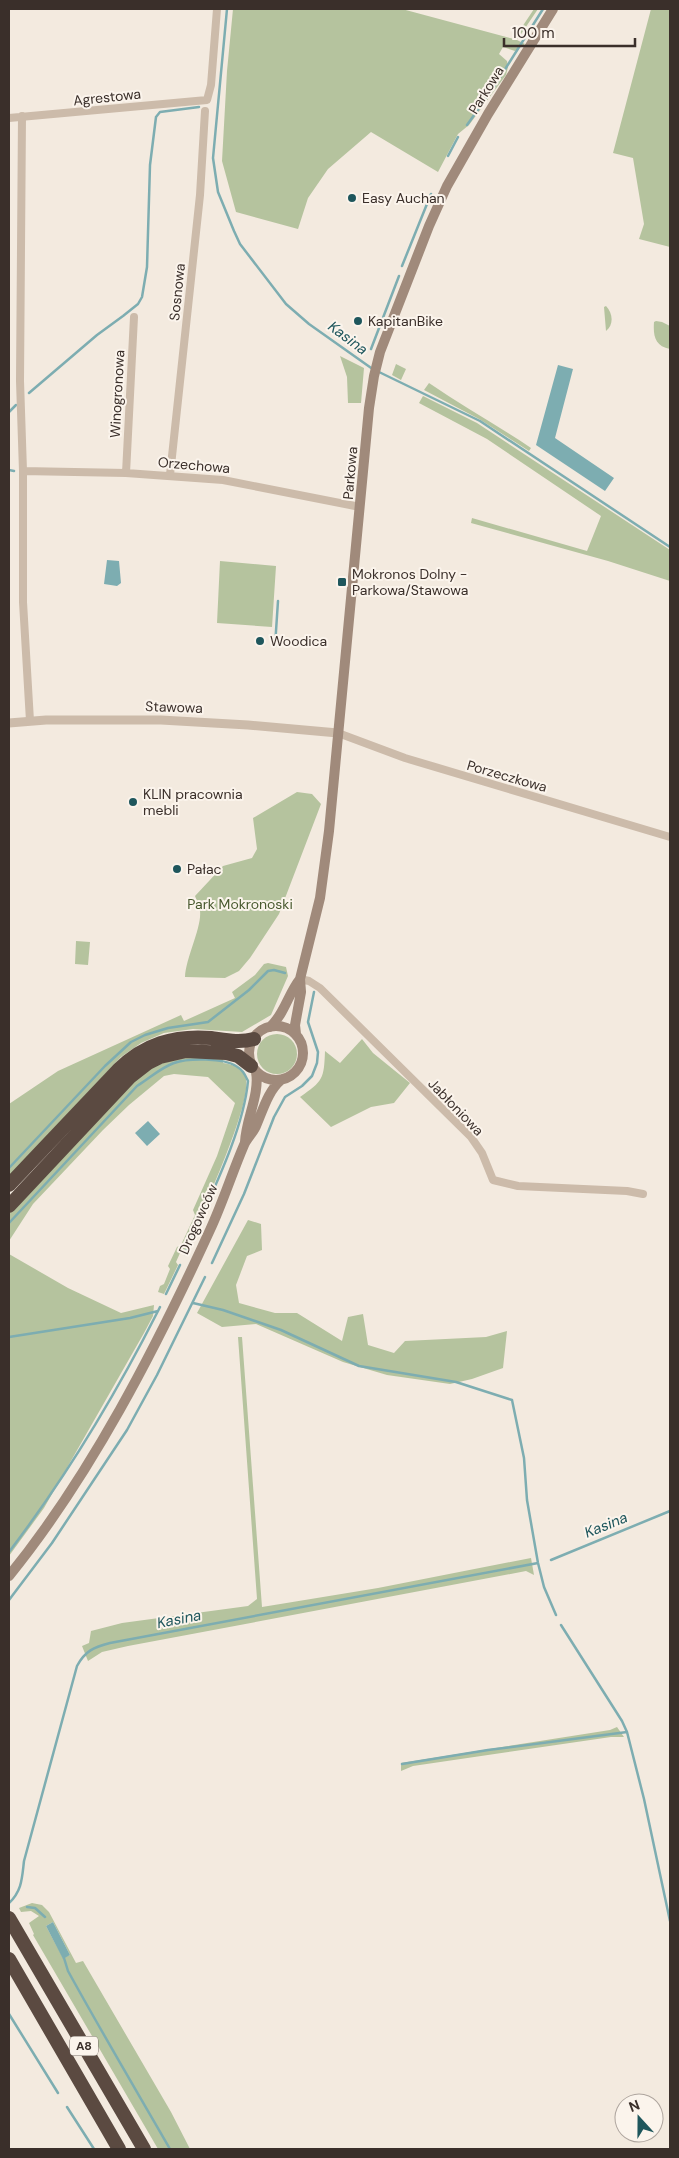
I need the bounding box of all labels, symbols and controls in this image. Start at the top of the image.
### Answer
scale bar [504,15,635,47]
text: 100 m [512,23,555,43]
street label: Parkowa [464,63,508,117]
street label: Agrestowa [72,84,142,110]
place label: Easy Auchan [362,189,445,207]
marker: Easy Auchan [346,192,358,204]
street label: Sosnowa [165,262,189,322]
place label: KapitanBike [368,312,443,330]
marker: KapitanBike [352,315,364,327]
water label: Kasina [324,317,372,359]
street label: Winogronowa [106,350,128,438]
street label: Parkowa [339,446,361,500]
street label: Orzechowa [157,453,231,477]
place label: Mokronos Dolny - Parkowa/Stawowa [352,565,468,599]
marker: Mokronos Dolny - Parkowa/Stawowa [336,576,348,588]
place label: Woodica [270,632,327,650]
marker: Woodica [254,635,266,647]
street label: Stawowa [145,697,203,717]
street label: Porzeczkowa [465,756,549,796]
place label: KLIN pracownia mebli [143,785,243,819]
marker: KLIN pracownia mebli [127,796,139,808]
place label: Pałac [187,860,222,878]
marker: Pałac [171,863,183,875]
park label: Park Mokronoski [187,895,293,913]
street label: Jabłoniowa [424,1075,488,1139]
street label: Drogowców [174,1181,222,1257]
water label: Kasina [581,1507,631,1543]
water label: Kasina [155,1605,203,1633]
road number: A8 [70,2036,98,2056]
north arrow [614,2093,664,2143]
text: N [626,2096,642,2116]

